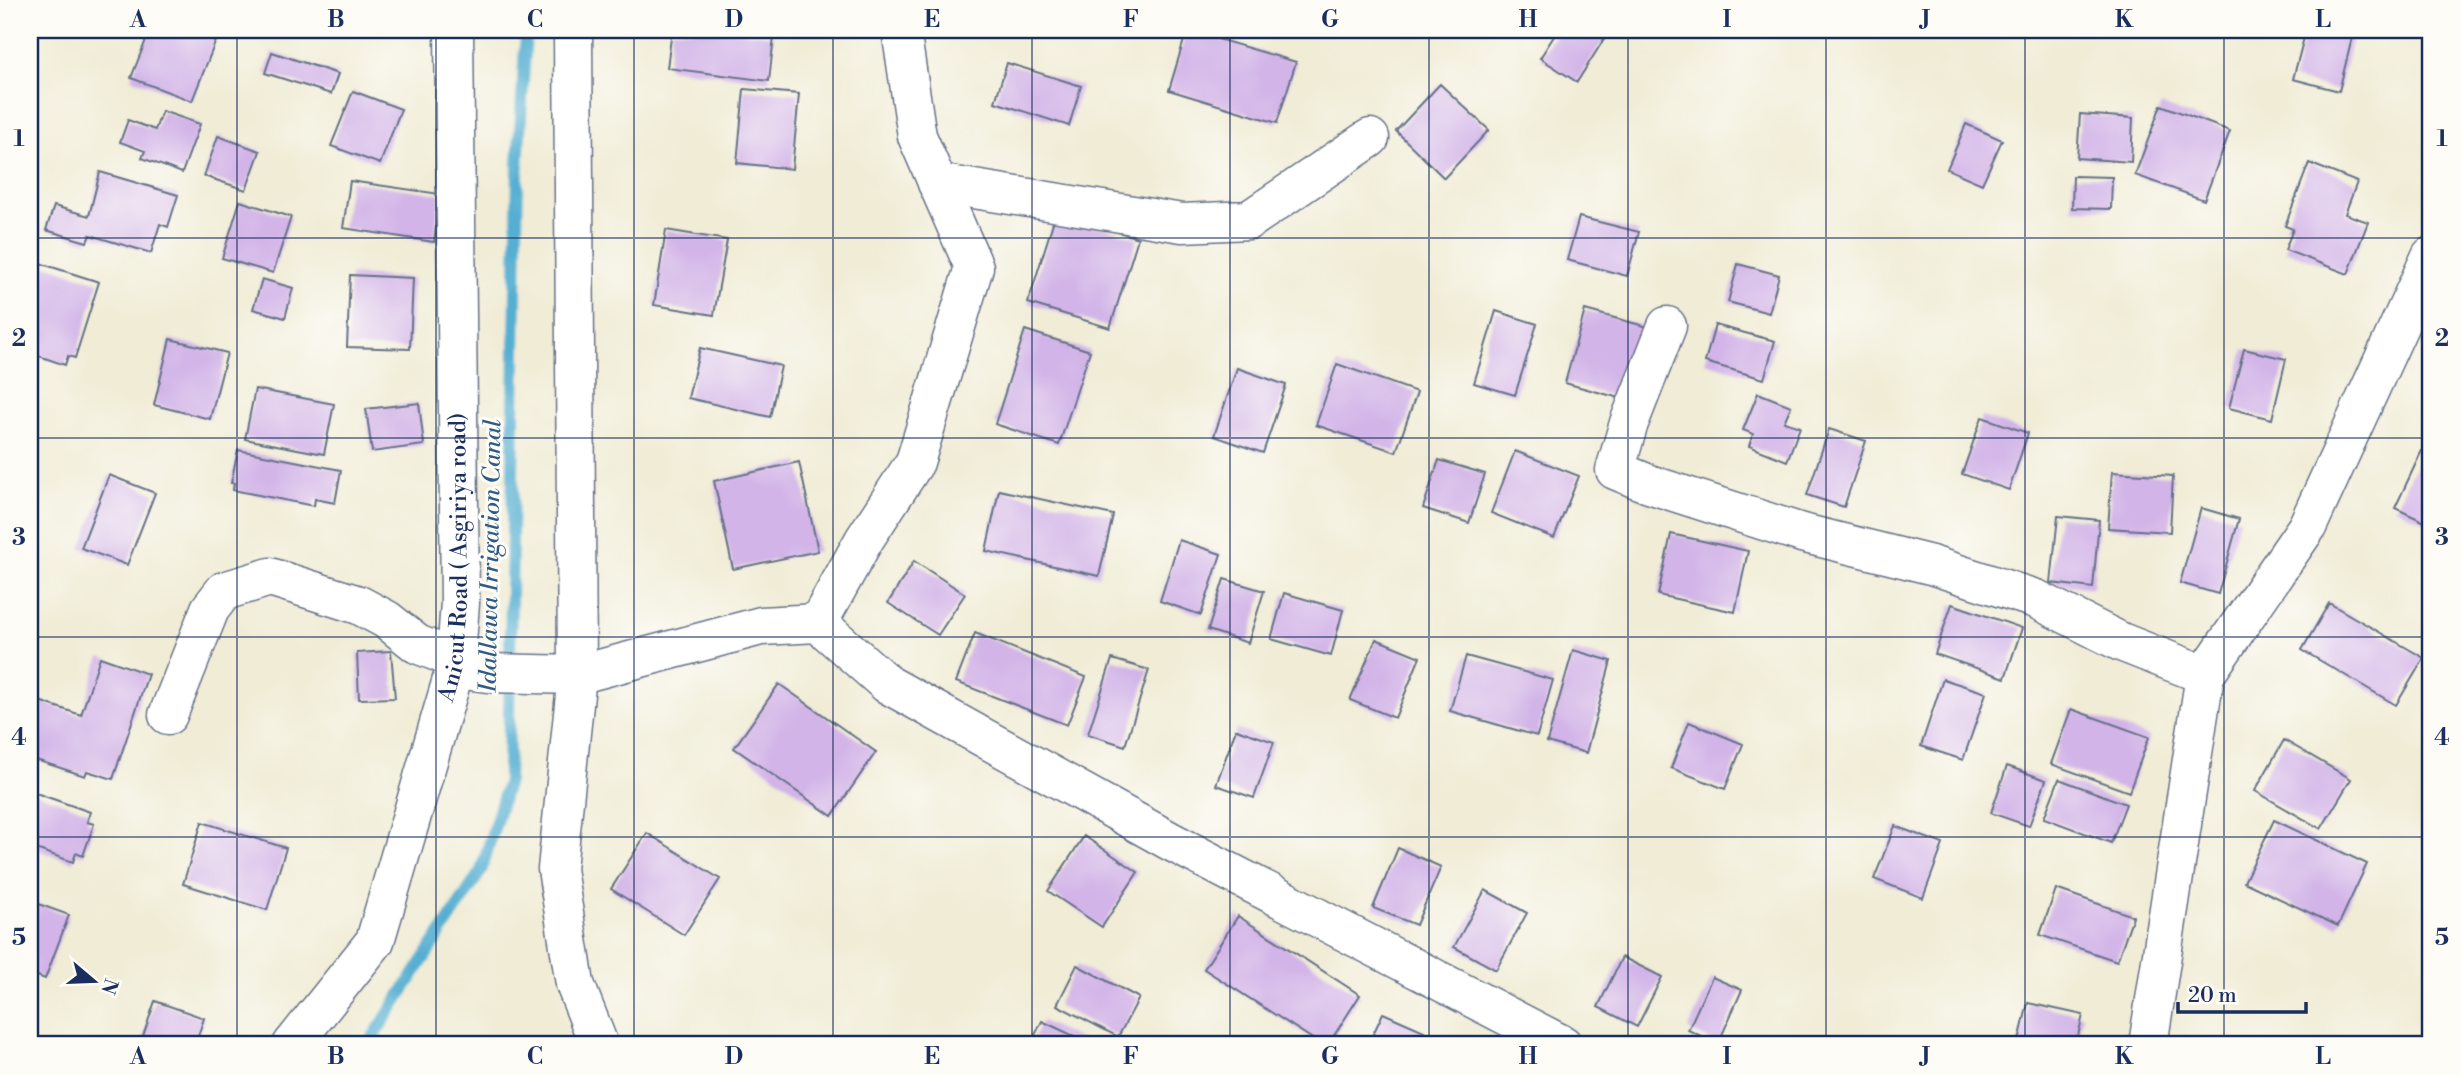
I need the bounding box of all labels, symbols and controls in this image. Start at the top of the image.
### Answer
text: A [129,6,147,34]
text: B [327,6,345,34]
text: C [527,6,543,34]
text: D [725,6,743,34]
text: E [924,6,940,34]
text: F [1123,6,1139,34]
text: G [1321,6,1339,34]
text: H [1519,6,1538,34]
text: I [1723,6,1732,34]
text: J [1919,6,1931,34]
text: K [2115,6,2134,34]
text: L [2315,6,2331,34]
text: 1 [13,125,25,153]
text: 1 [2436,125,2448,153]
text: 2 [12,325,26,353]
text: 2 [2435,325,2449,353]
street label: Anicut Road ( Asgiriya road) [432,413,474,706]
water label: Idallawa Irrigation Canal [474,419,508,694]
text: 3 [12,524,26,552]
text: 3 [2435,524,2449,552]
text: 4 [11,724,27,752]
text: 4 [2434,724,2450,752]
text: 5 [12,924,26,952]
text: 5 [2435,924,2449,952]
north arrow [60,946,130,1016]
scale bar [2178,970,2305,1014]
text: N [95,975,123,997]
text: 20 m [2188,983,2237,1009]
text: A [129,1043,147,1071]
text: B [327,1043,345,1071]
text: C [527,1043,543,1071]
text: D [725,1043,743,1071]
text: E [924,1043,940,1071]
text: F [1123,1043,1139,1071]
text: G [1321,1043,1339,1071]
text: H [1519,1043,1538,1071]
text: I [1723,1043,1732,1071]
text: J [1919,1043,1931,1071]
text: K [2115,1043,2134,1071]
text: L [2315,1043,2331,1071]

